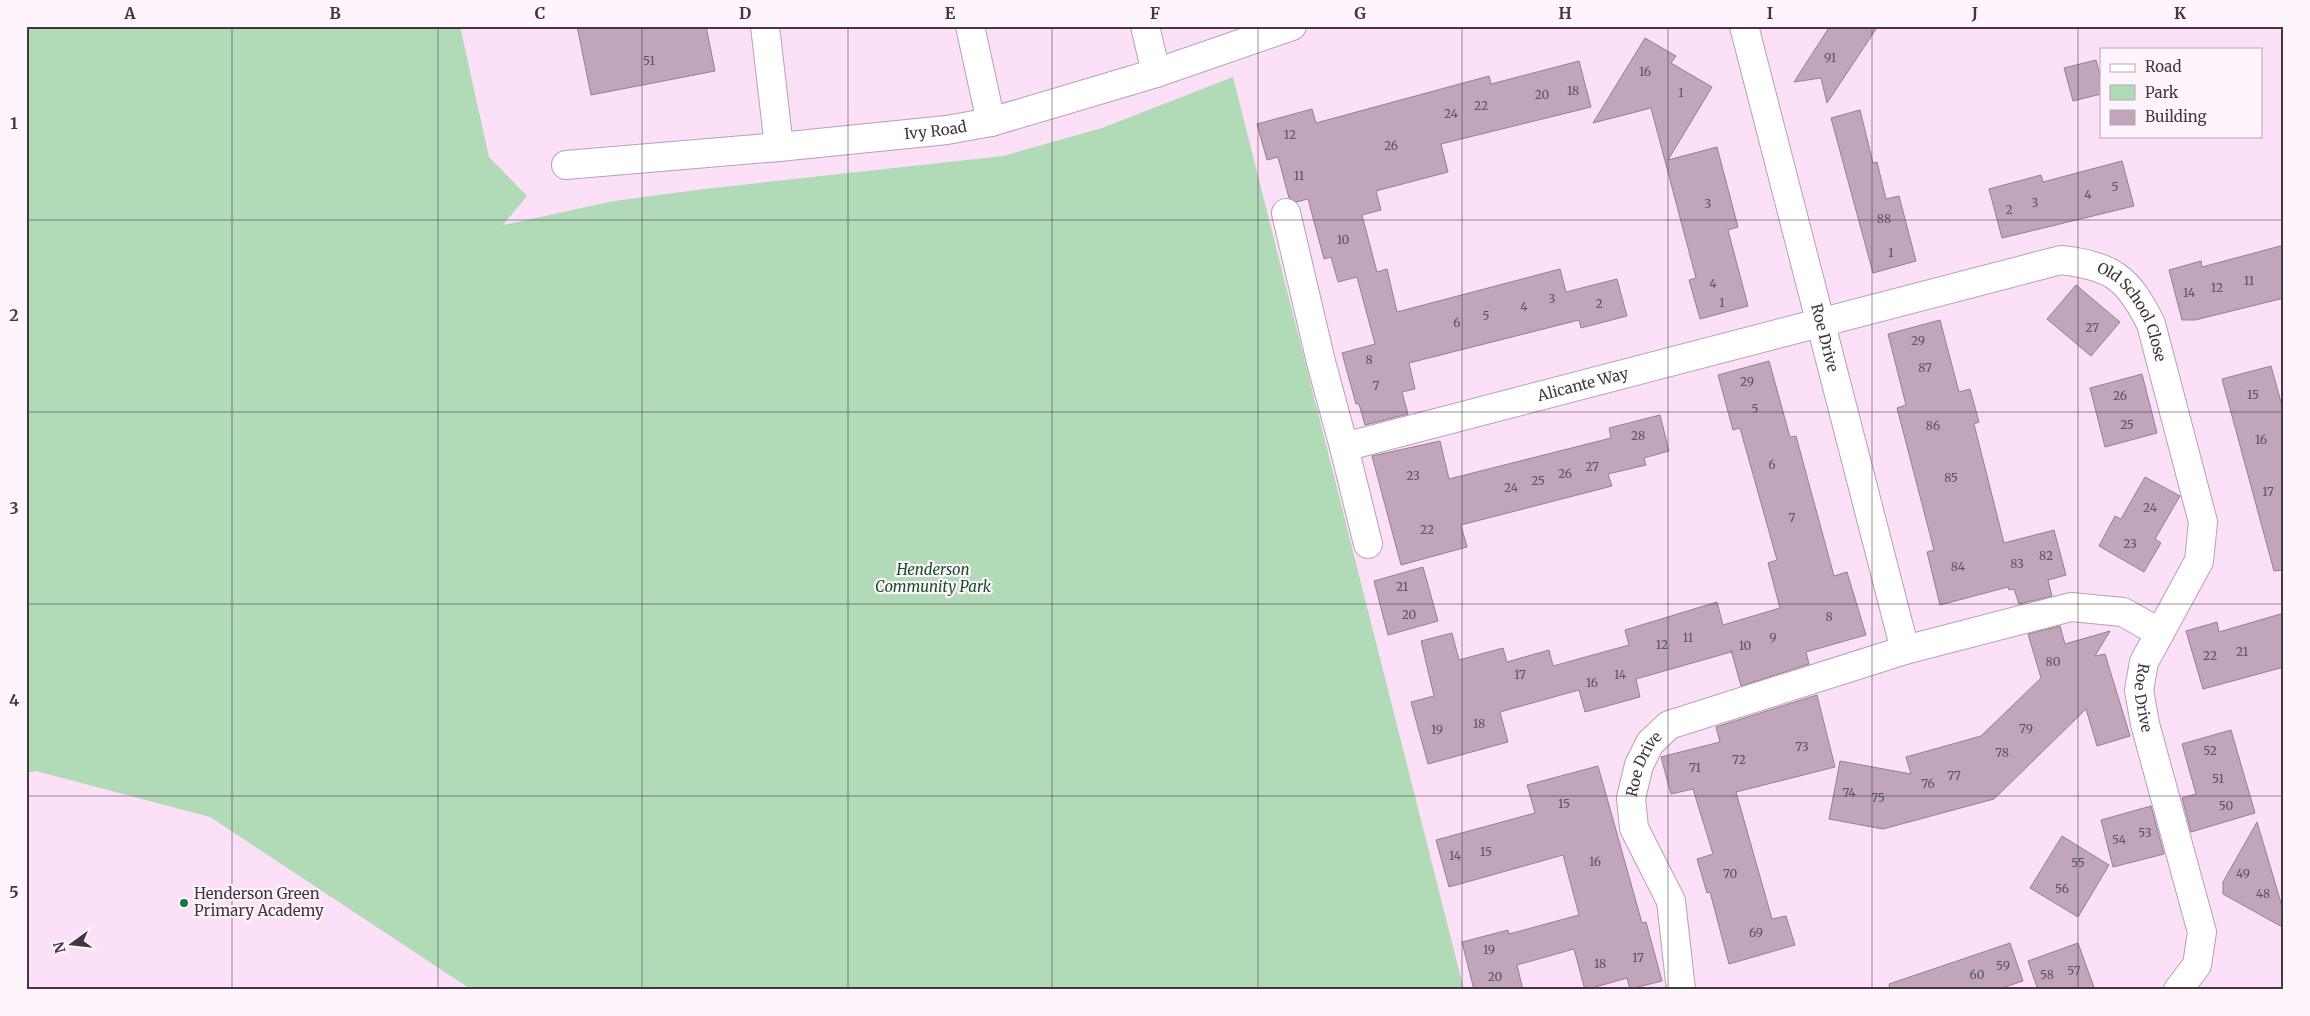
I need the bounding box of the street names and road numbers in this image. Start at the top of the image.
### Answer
street label: Ivy Road [903,117,968,143]
street label: Old School Close [2094,258,2171,364]
street label: Roe Drive [1807,301,1843,374]
street label: Alicante Way [1534,363,1631,405]
street label: Roe Drive [2130,662,2157,735]
street label: Roe Drive [1622,727,1666,799]

